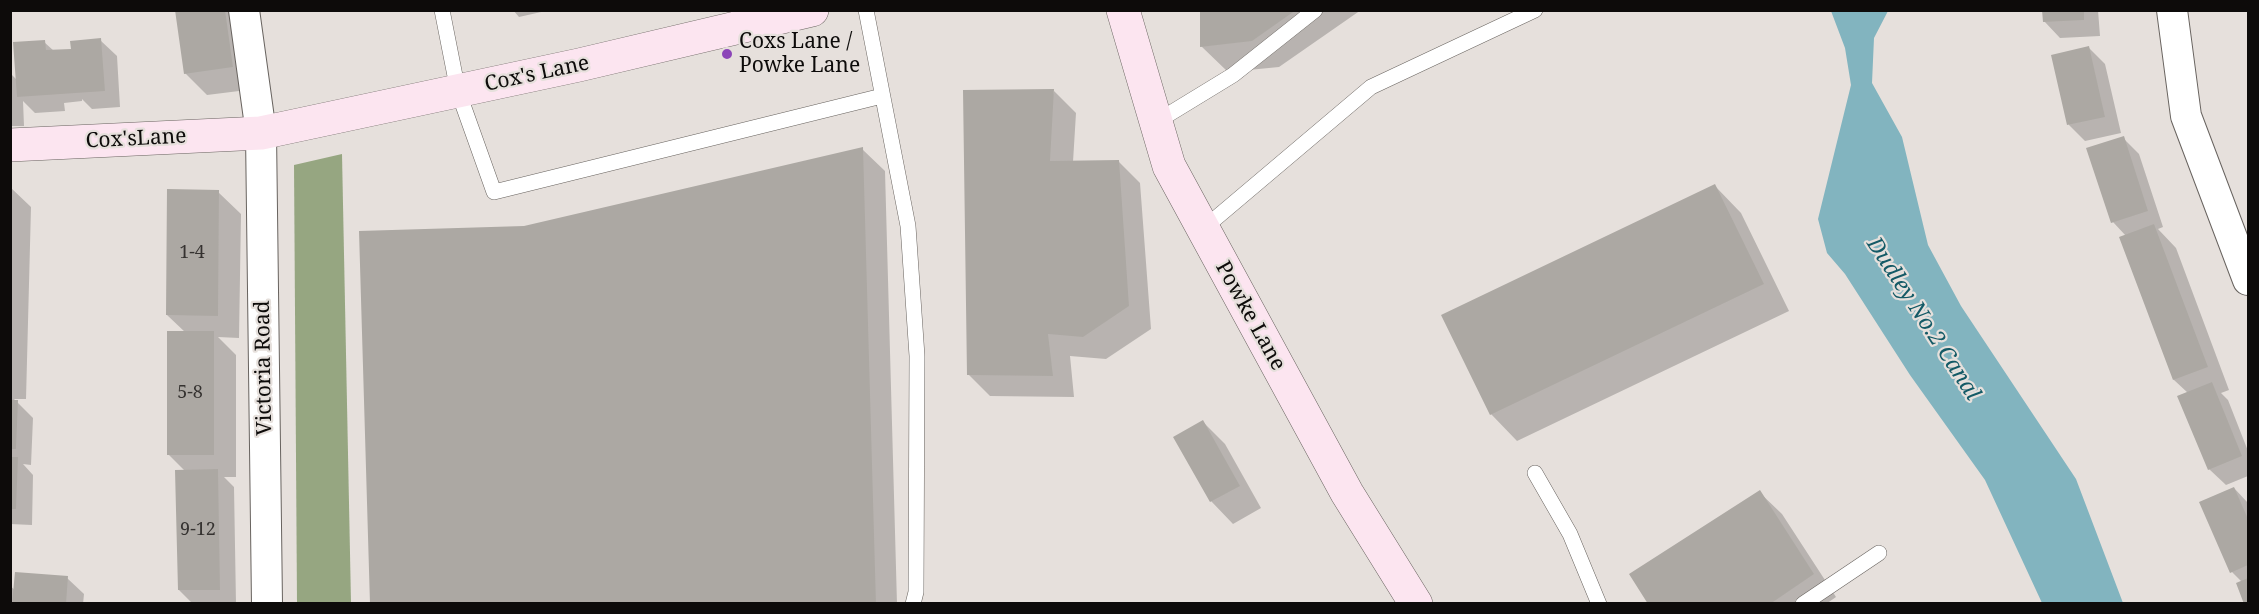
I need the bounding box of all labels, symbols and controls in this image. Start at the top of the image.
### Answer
place label: Coxs Lane / Powke Lane [739,29,860,79]
marker: Coxs Lane / Powke Lane [720,47,734,61]
street label: Cox's Lane [482,51,592,97]
street label: Cox'sLane [85,124,187,154]
water label: Dudley No.2 Canal [1861,233,1985,405]
house number: 1-4 [179,242,205,264]
street label: Powke Lane [1210,257,1290,375]
street label: Victoria Road [250,300,278,436]
house number: 5-8 [177,382,203,404]
house number: 9-12 [180,519,216,541]

